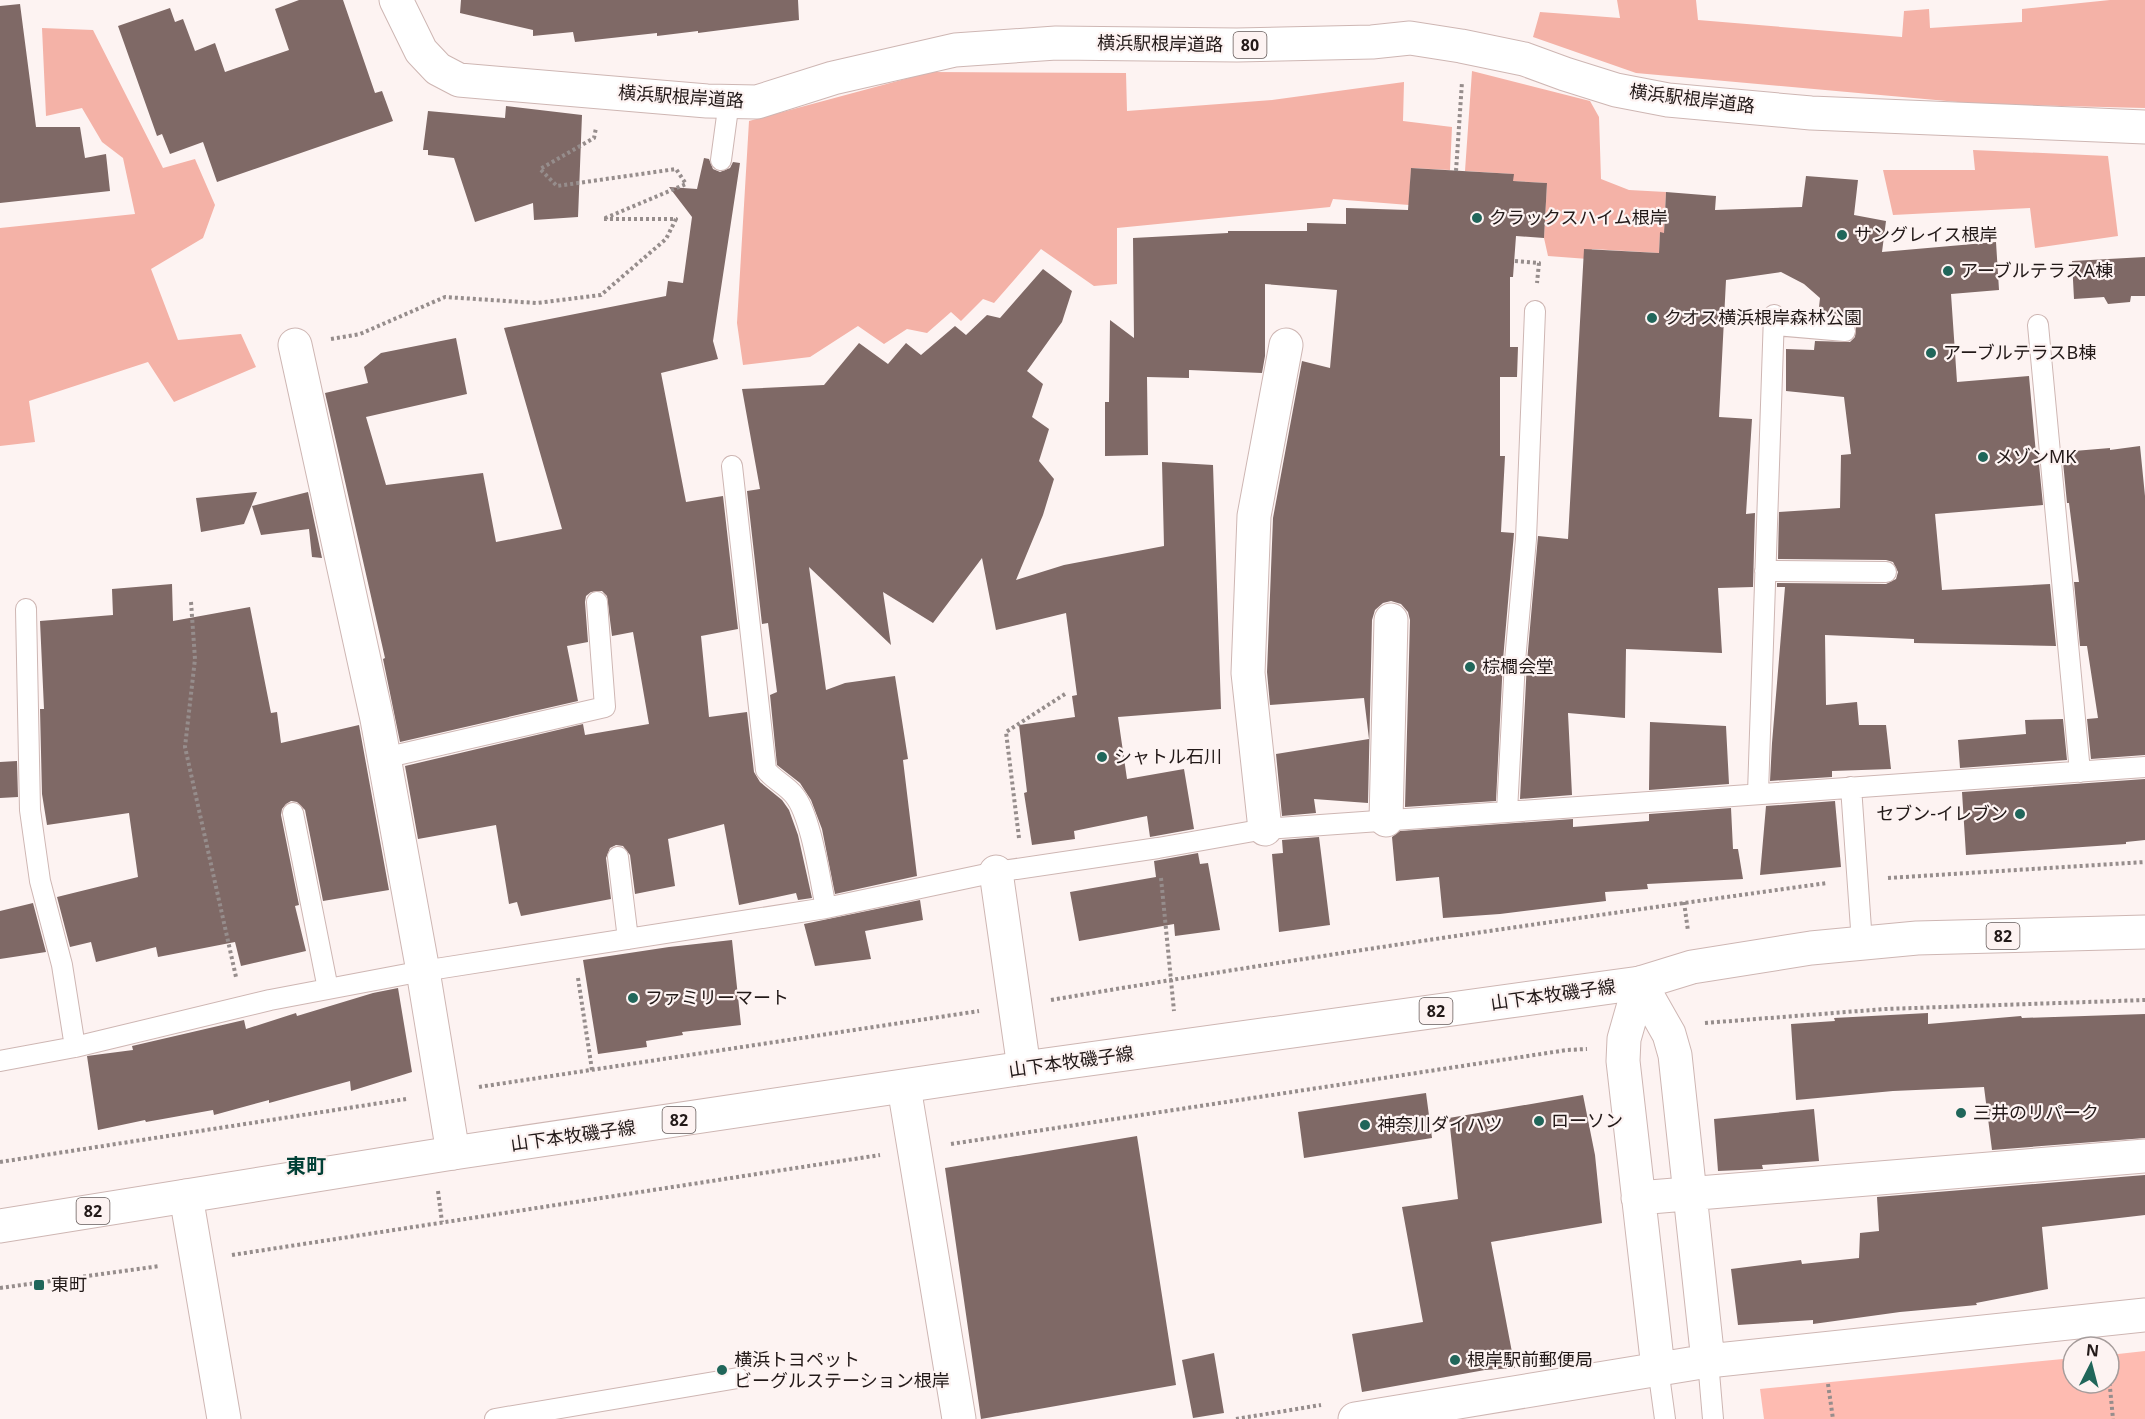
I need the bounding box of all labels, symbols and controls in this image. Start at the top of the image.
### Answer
street label: 横浜駅根岸道路 [1097,30,1223,56]
road number: 80 [1234,32,1266,58]
street label: 横浜駅根岸道路 [1628,78,1756,118]
street label: 横浜駅根岸道路 [617,80,745,112]
place label: クラックスハイム根岸 [1489,205,1668,229]
marker: クラックスハイム根岸 [1470,211,1484,225]
place label: サングレイス根岸 [1854,222,1997,246]
marker: サングレイス根岸 [1835,228,1849,242]
place label: アーブルテラスA棟 [1960,258,2113,282]
marker: アーブルテラスA棟 [1941,264,1955,278]
place label: クオス横浜根岸森林公園 [1664,305,1862,329]
marker: クオス横浜根岸森林公園 [1645,311,1659,325]
place label: アーブルテラスB棟 [1943,340,2096,364]
marker: アーブルテラスB棟 [1924,346,1938,360]
place label: メゾンMK [1995,444,2077,468]
marker: メゾンMK [1976,450,1990,464]
place label: 棕櫚会堂 [1482,654,1554,678]
marker: 棕櫚会堂 [1463,660,1477,674]
place label: シャトル石川 [1114,744,1222,768]
marker: シャトル石川 [1095,750,1109,764]
place label: セブン-イレブン [1876,801,2008,825]
marker: セブン-イレブン [2013,807,2027,821]
road number: 82 [1986,923,2020,949]
street label: 山下本牧磯子線 [1489,973,1617,1015]
place label: ファミリーマート [645,985,789,1009]
marker: ファミリーマート [626,991,640,1005]
road number: 82 [1420,998,1452,1024]
street label: 山下本牧磯子線 [1007,1040,1135,1082]
place label: 三井のリパーク [1973,1100,2099,1124]
marker: 三井のリパーク [1954,1106,1968,1120]
road number: 82 [662,1107,696,1133]
place label: ローソン [1551,1108,1623,1132]
place label: 神奈川ダイハツ [1377,1112,1503,1136]
street label: 山下本牧磯子線 [509,1114,637,1156]
marker: ローソン [1532,1114,1546,1128]
marker: 神奈川ダイハツ [1358,1118,1372,1132]
district label: 東町 [286,1152,326,1179]
road number: 82 [76,1198,110,1224]
place label: 東町 [51,1272,87,1296]
marker: 東町 [32,1278,46,1292]
north arrow [2061,1335,2121,1395]
text: N [2085,1338,2100,1362]
place label: 横浜トヨペット ビーグルステーション根岸 [734,1347,950,1392]
place label: 根岸駅前郵便局 [1467,1347,1593,1371]
marker: 根岸駅前郵便局 [1448,1353,1462,1367]
marker: 横浜トヨペット ビーグルステーション根岸 [715,1363,729,1377]

